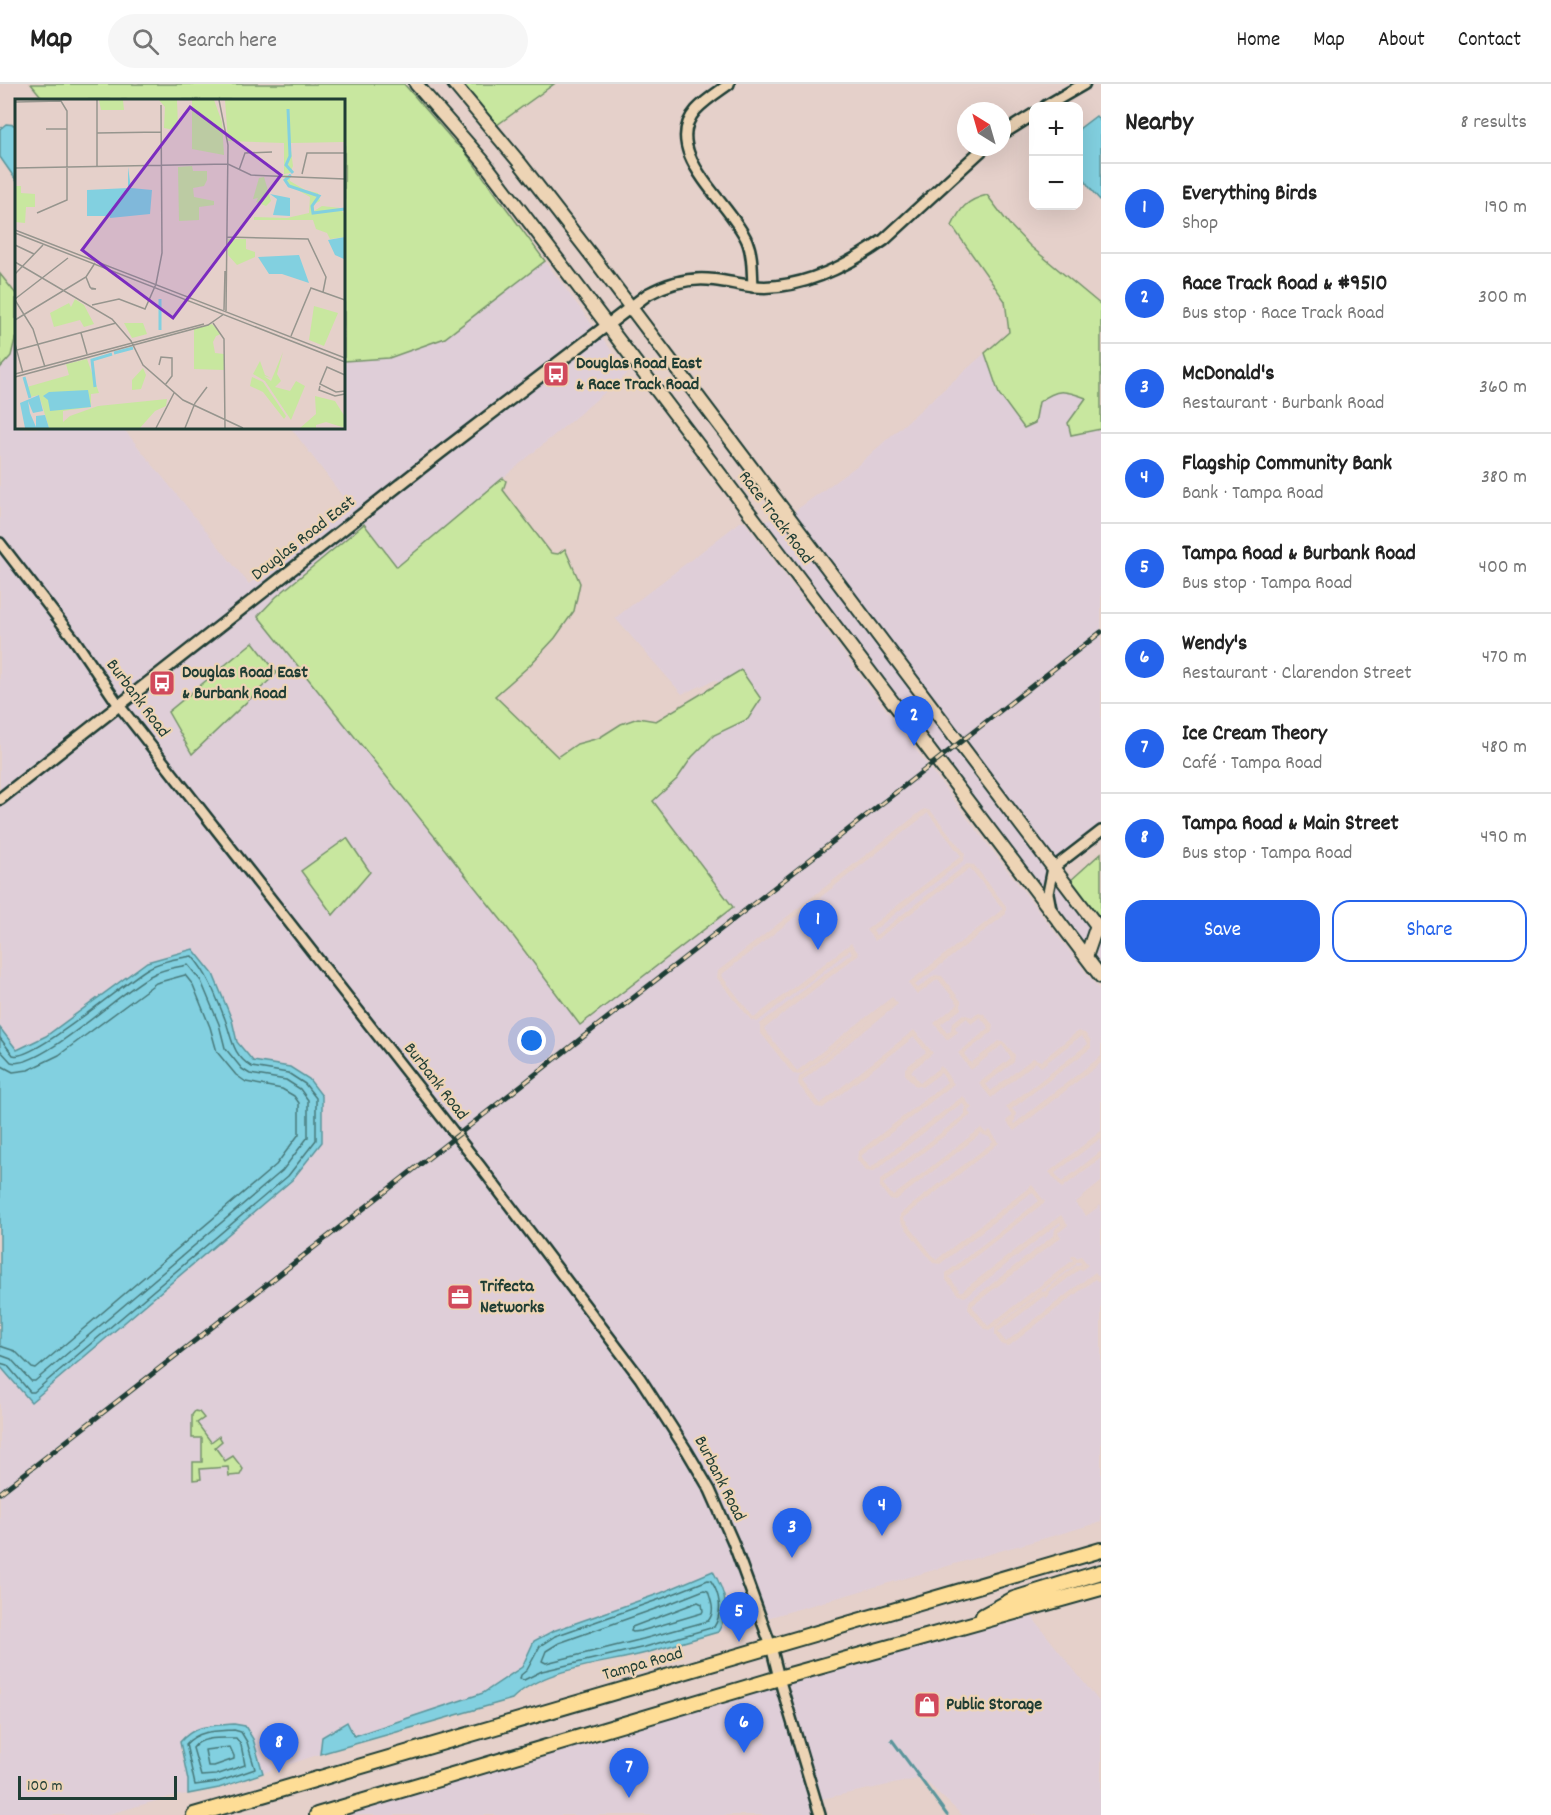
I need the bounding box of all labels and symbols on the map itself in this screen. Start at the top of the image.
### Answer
inset map [15,99,345,429]
north arrow [957,102,1011,156]
place label: Douglas Road East & Race Track Road [576,352,702,398]
bus stop icon: Douglas Road East & Race Track Road [541,359,571,389]
street label: Race Track Road [732,466,818,570]
street label: Douglas Road East [247,490,362,588]
street label: Burbank Road [99,654,175,744]
place label: Douglas Road East & Burbank Road [182,661,308,707]
bus stop icon: Douglas Road East & Burbank Road [147,668,177,698]
pin: 2 [894,696,934,746]
pin: 1 [798,900,838,950]
your location [517,1026,546,1055]
street label: Burbank Road [397,1038,473,1126]
place label: Trifecta Networks [480,1275,545,1321]
office icon: Trifecta Networks [445,1282,475,1312]
street label: Burbank Road [687,1432,751,1526]
pin: 4 [862,1486,902,1536]
pin: 3 [772,1508,812,1558]
pin: 5 [720,1592,758,1642]
street label: Tampa Road [600,1642,686,1688]
shop icon: Public Storage [912,1690,942,1720]
place label: Public Storage [946,1693,1042,1718]
pin: 6 [724,1704,764,1753]
pin: 8 [260,1724,298,1773]
pin: 7 [610,1748,648,1798]
scale bar [18,1773,177,1800]

